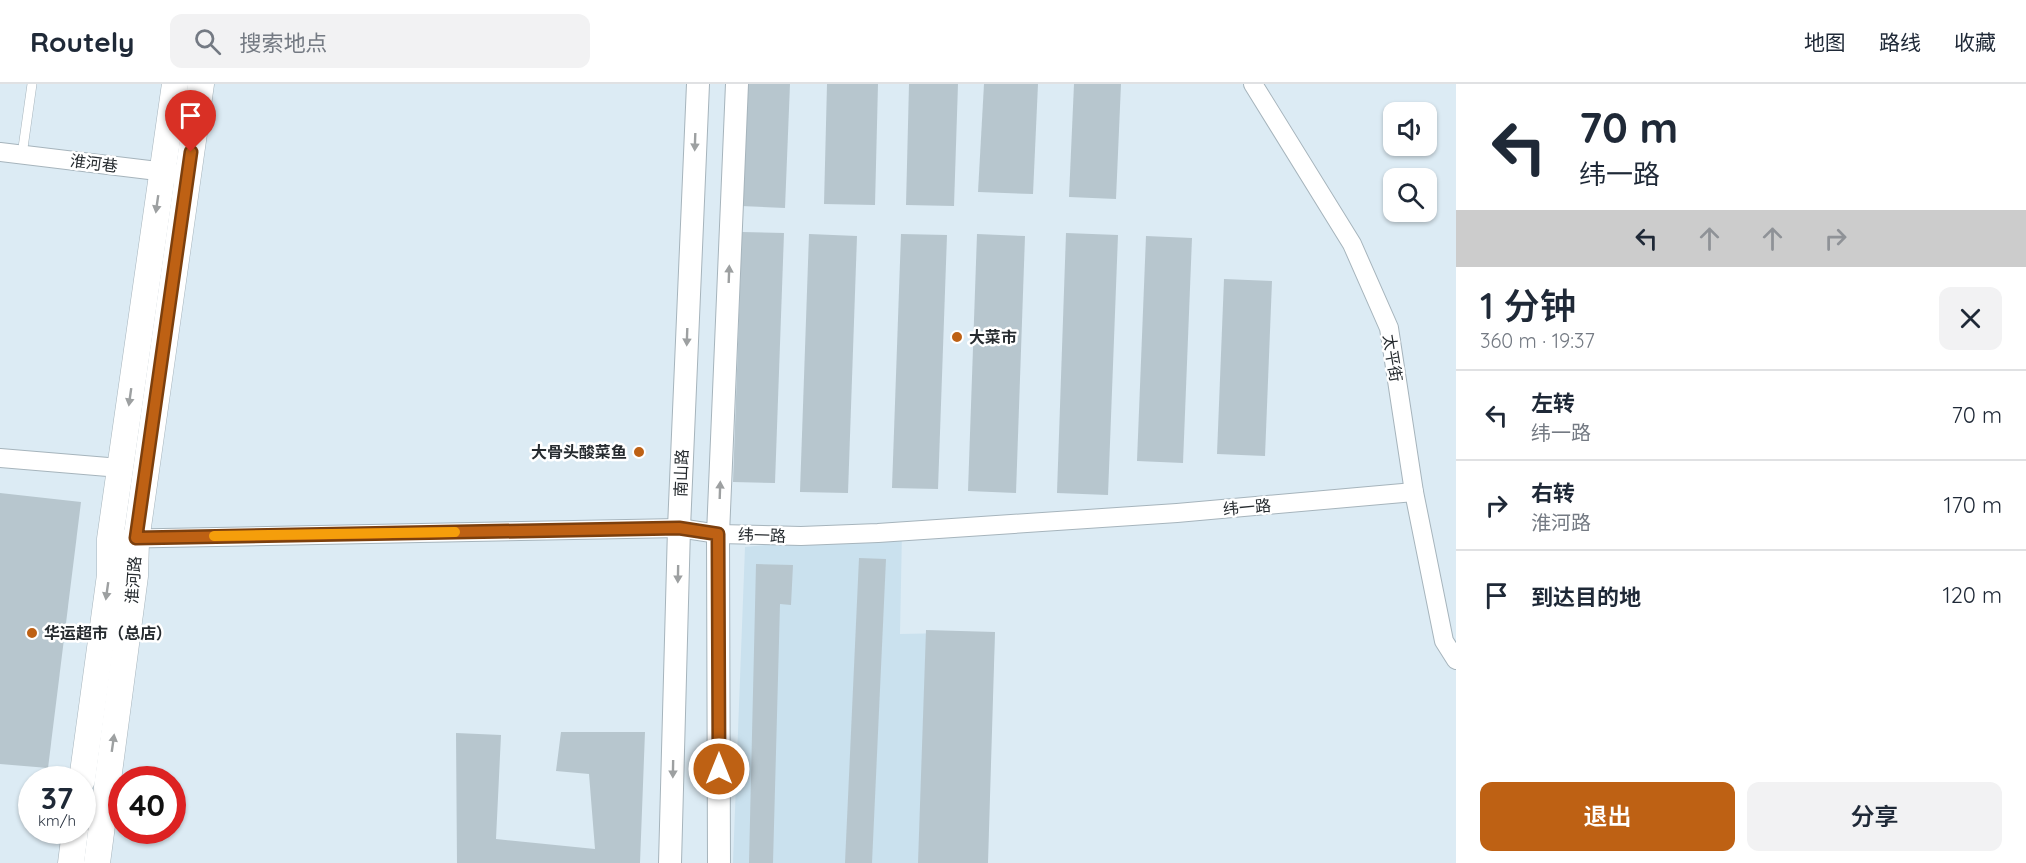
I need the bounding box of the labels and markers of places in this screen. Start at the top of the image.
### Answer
pin [165,90,216,152]
place label: 大菜市 [969,327,1017,347]
marker: 大菜市 [950,330,964,344]
place label: 大骨头酸菜鱼 [531,442,627,462]
marker: 大骨头酸菜鱼 [632,445,646,459]
place label: 华运超市（总店） [44,623,172,643]
marker: 华运超市（总店） [25,626,39,640]

